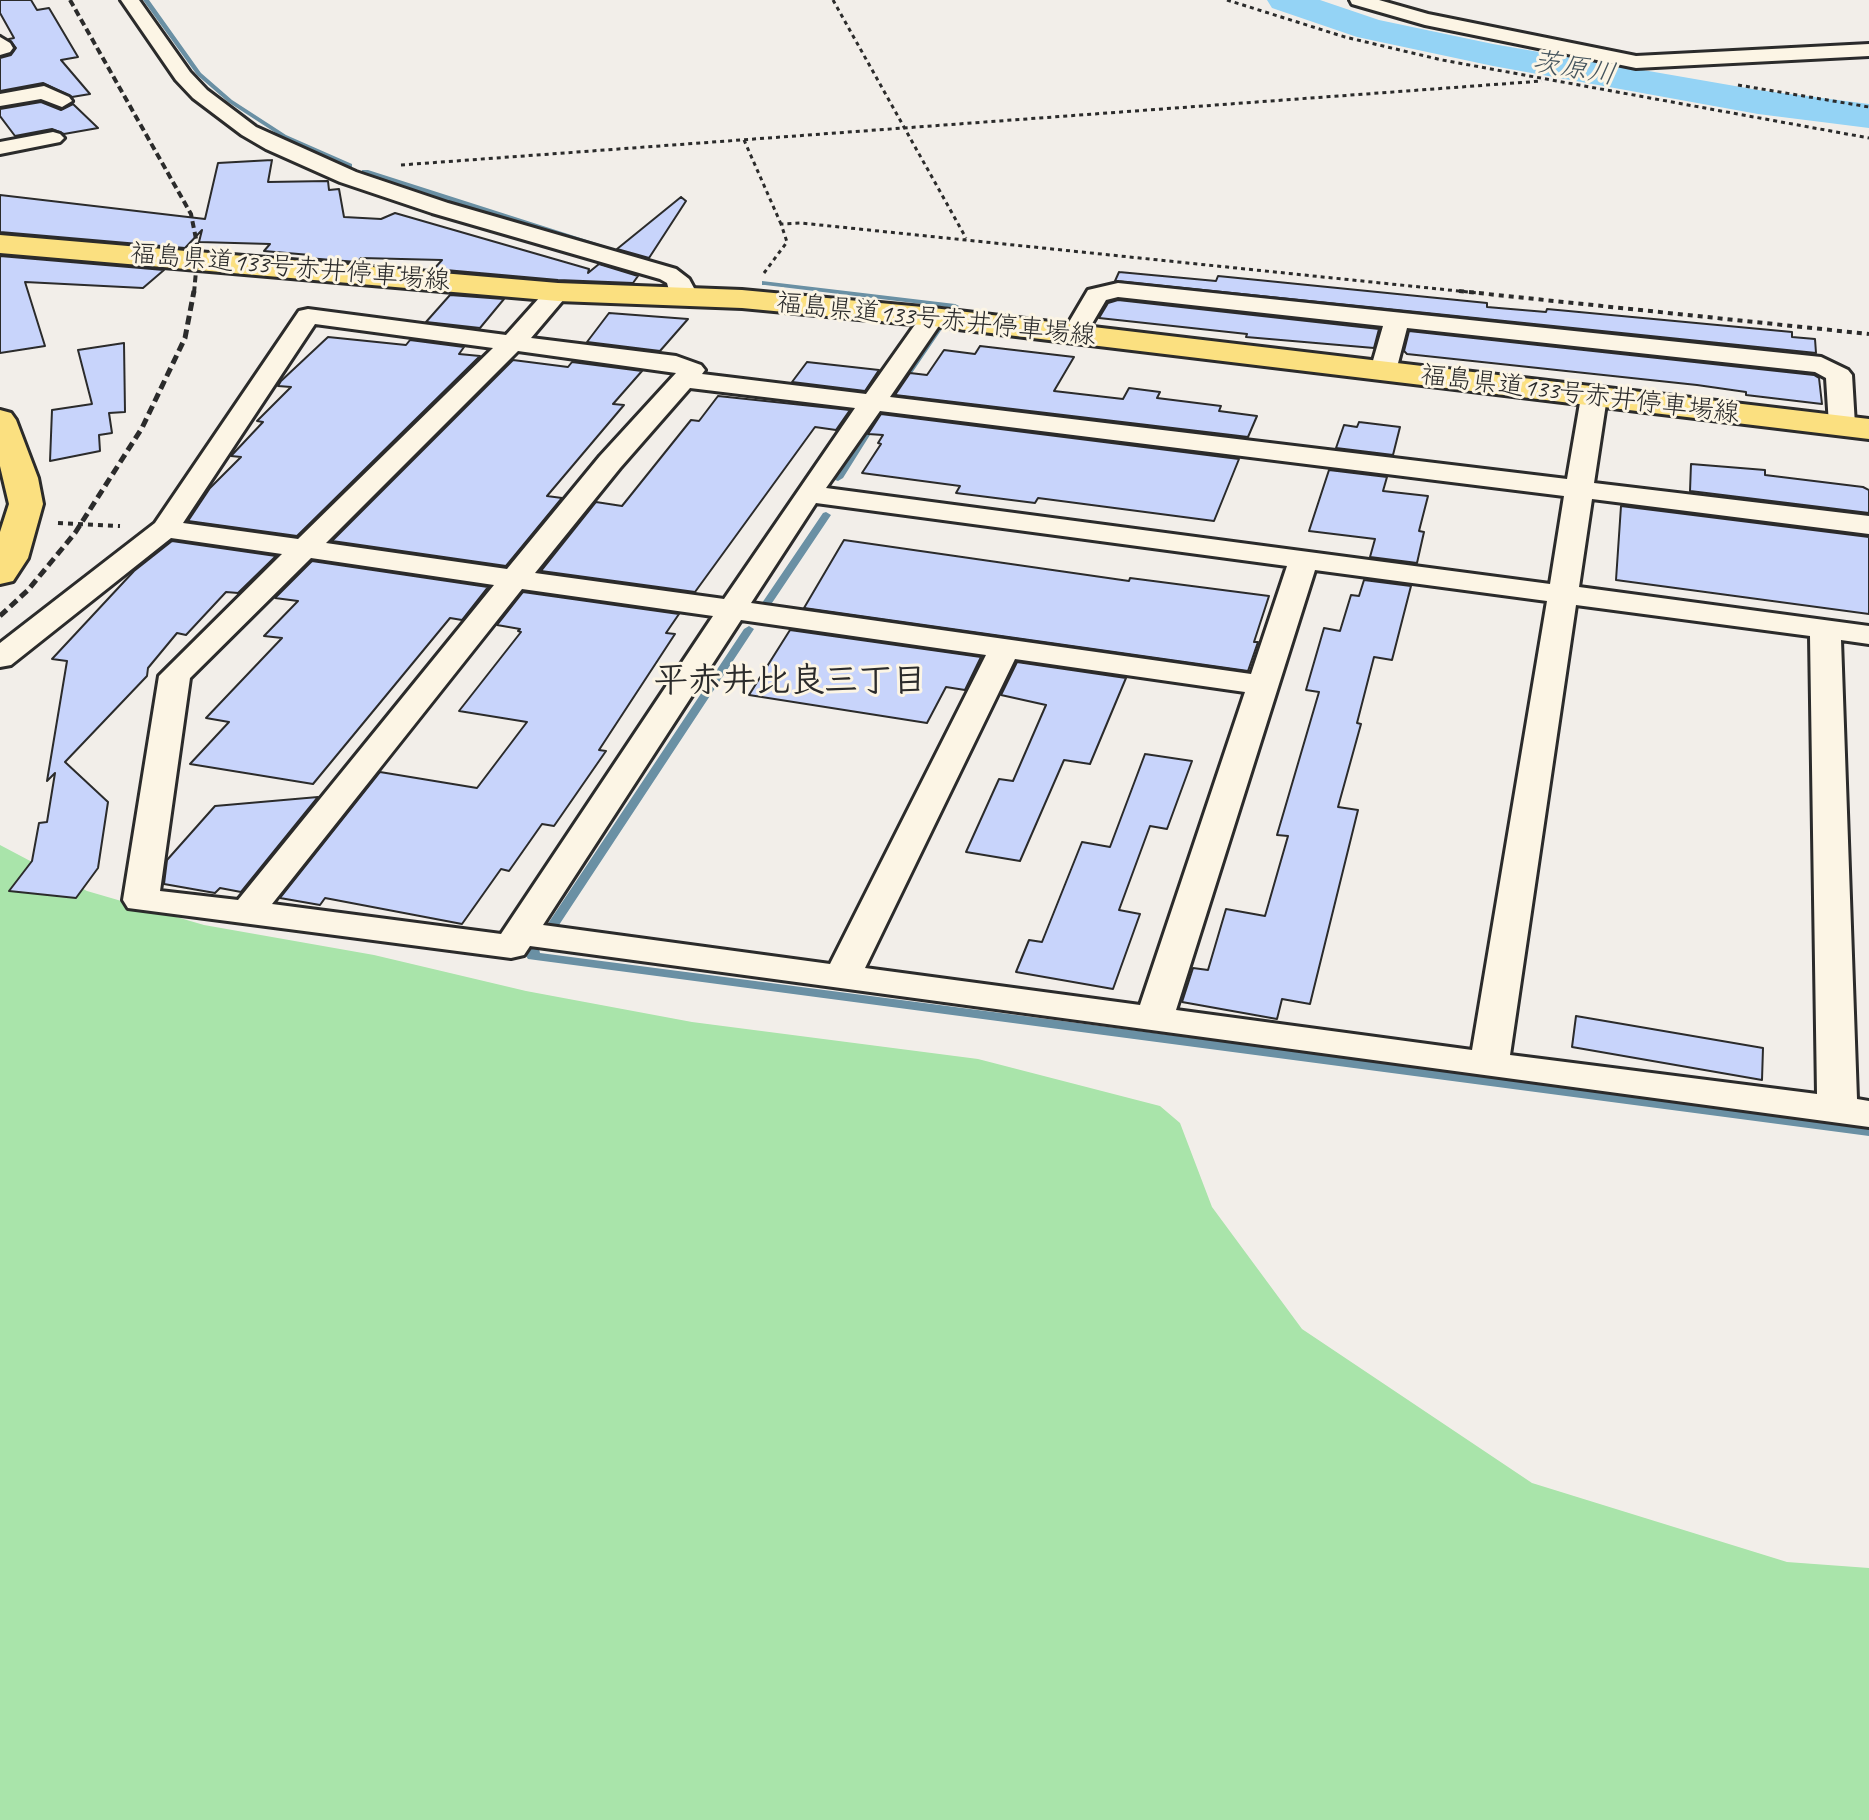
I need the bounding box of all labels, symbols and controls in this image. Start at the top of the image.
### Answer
water label: 茨原川 [1530,45,1618,93]
street label: 福島県道133号赤井停車場線 [129,238,451,298]
street label: 福島県道133号赤井停車場線 [775,288,1097,352]
street label: 福島県道133号赤井停車場線 [1419,360,1741,430]
district label: 平赤井比良三丁目 [654,662,926,702]

